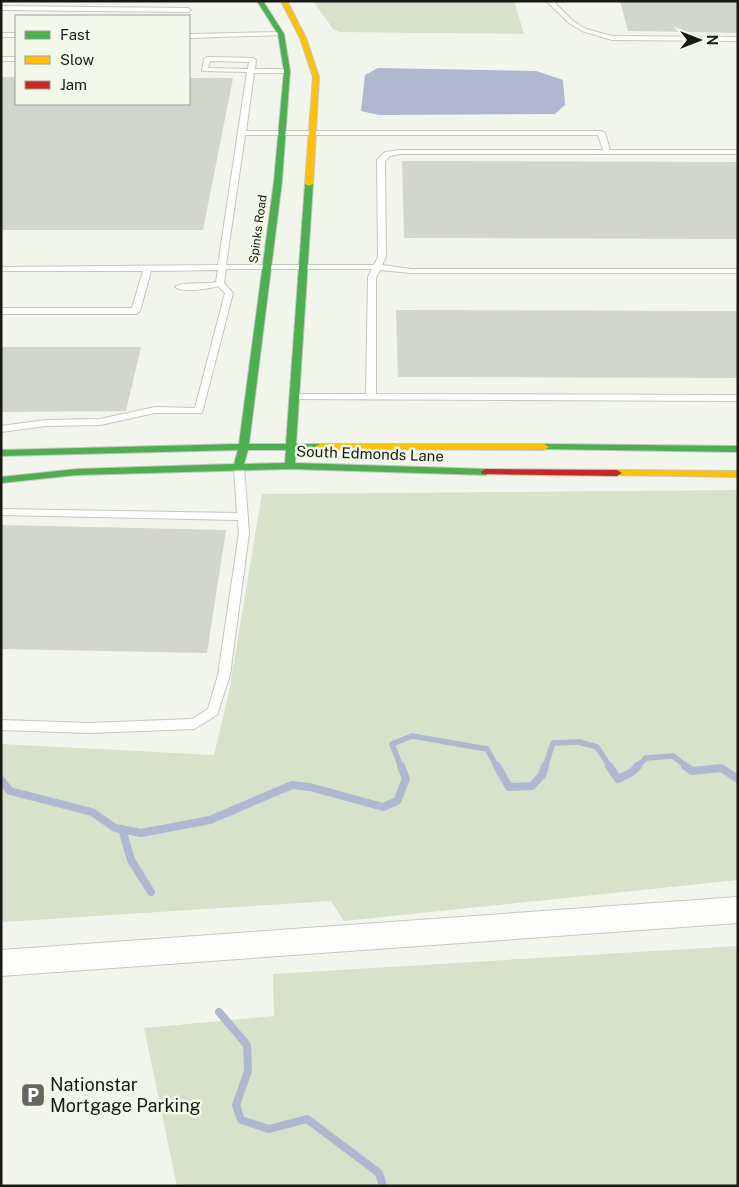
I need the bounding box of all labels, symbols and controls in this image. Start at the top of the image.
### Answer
legend [15,15,190,105]
north arrow [674,15,724,65]
text: Fast [60,26,90,43]
text: N [704,35,720,45]
text: Slow [60,51,95,68]
text: Jam [60,76,87,93]
street label: Spinks Road [246,194,270,264]
street label: South Edmonds Lane [296,442,444,465]
place label: Nationstar Mortgage Parking [50,1074,201,1116]
parking icon: Nationstar Mortgage Parking [20,1082,46,1108]

